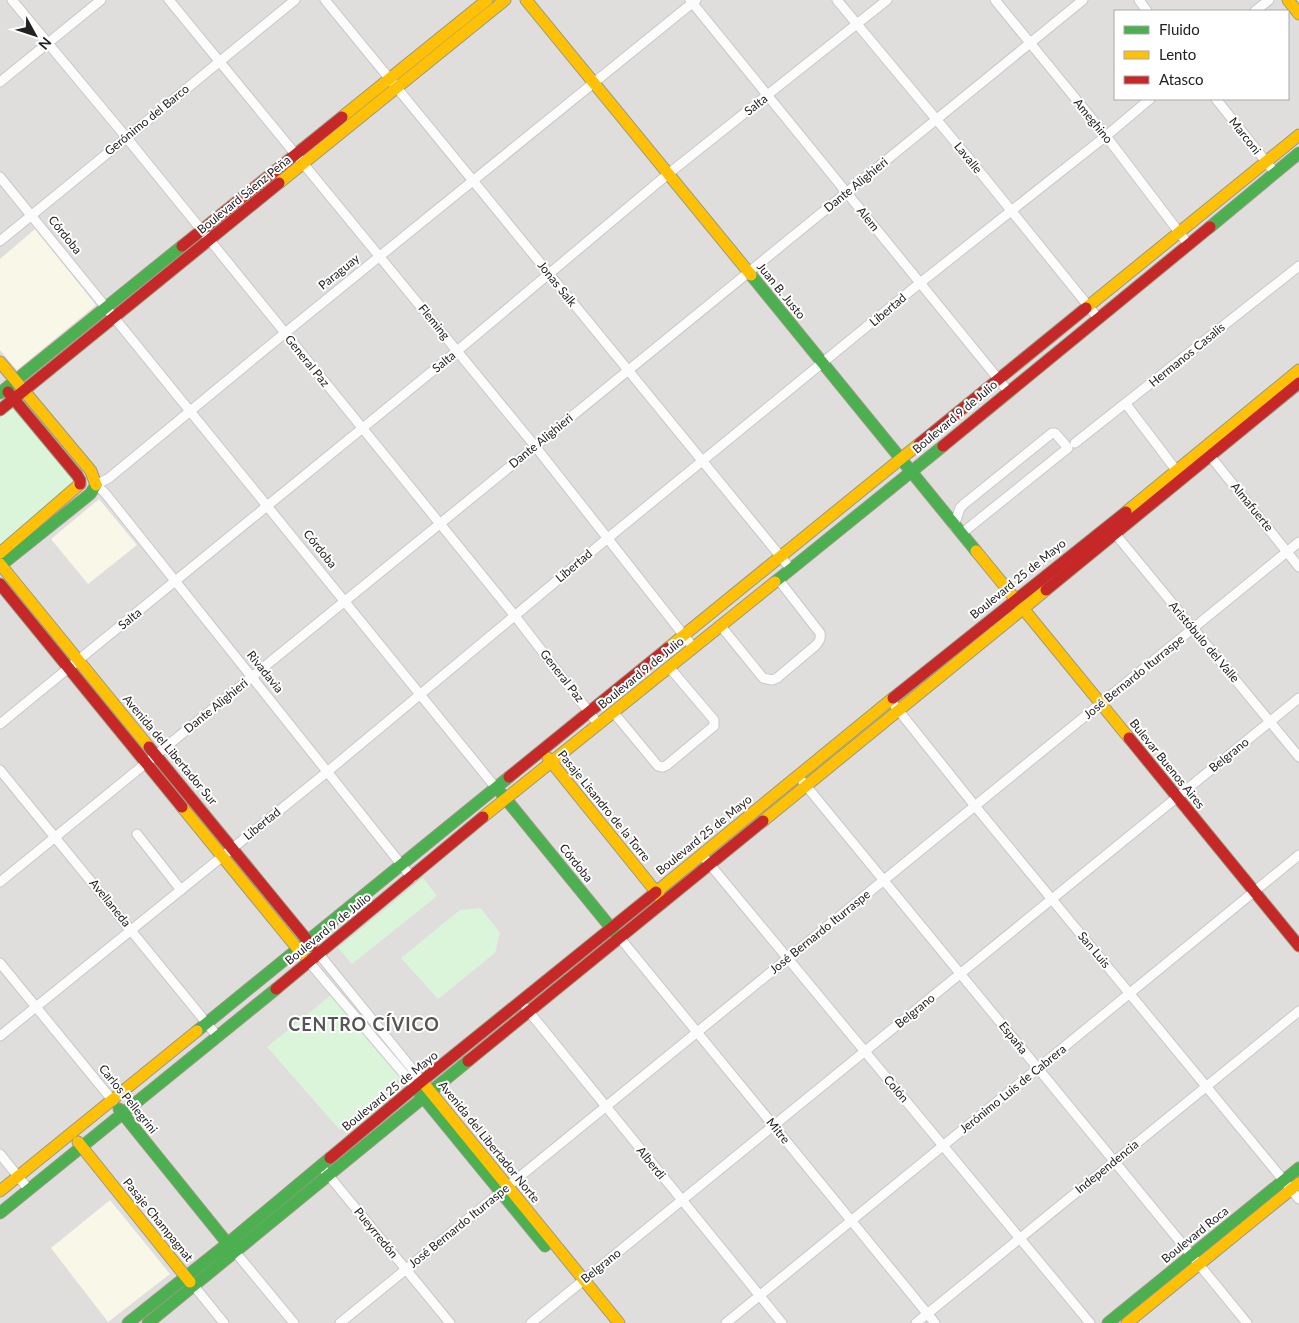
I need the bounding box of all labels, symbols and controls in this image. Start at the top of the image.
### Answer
north arrow [10,10,60,60]
legend [1114,10,1289,100]
text: Fluido [1159,20,1200,38]
text: N [35,34,55,53]
text: Lento [1159,45,1196,63]
text: Atasco [1159,70,1204,88]
street label: Gerónimo del Barco [101,81,192,158]
street label: Salta [741,91,770,118]
street label: Ameghino [1071,95,1116,146]
street label: Marconi [1226,114,1265,157]
street label: Lavalle [951,139,986,176]
street label: Boulevard Sáenz Peña [194,152,293,237]
street label: Dante Alighieri [821,154,891,215]
street label: Alem [854,203,883,234]
street label: Córdoba [45,212,85,257]
street label: Paraguay [315,250,363,293]
street label: Jonas Salk [535,258,581,310]
street label: Juan B. Justo [754,259,809,322]
street label: Libertad [866,290,909,329]
street label: Fleming [415,301,453,343]
street label: Hermanos Casalis [1146,319,1228,390]
street label: General Paz [282,332,333,390]
street label: Salta [429,348,458,375]
street label: Boulevard 9 de Julio [909,377,1000,456]
street label: Dante Alighieri [506,410,576,471]
street label: Almafuerte [1228,479,1277,534]
street label: Córdoba [300,526,340,571]
street label: Boulevard 25 de Mayo [967,535,1069,622]
street label: Libertad [552,546,595,585]
street label: Aristóbulo del Valle [1166,598,1243,685]
street label: Salta [115,605,144,632]
street label: José Bernardo Iturraspe [1080,631,1187,722]
street label: Boulevard 9 de Julio [595,633,687,712]
street label: General Paz [537,646,588,705]
street label: Rivadavia [244,648,287,696]
street label: Dante Alighieri [181,675,251,736]
street label: Avenida del Libertador Sur [120,692,221,808]
street label: Bulevar Buenos Aires [1127,716,1208,812]
street label: Belgrano [1206,734,1252,775]
street label: Pasaje Lisandro de la Torre [555,747,654,864]
street label: Boulevard 25 de Mayo [653,791,755,878]
street label: Libertad [240,804,283,843]
street label: Córdoba [556,840,596,885]
street label: Avellaneda [87,876,134,930]
street label: José Bernardo Iturraspe [766,886,873,977]
street label: Boulevard 9 de Julio [282,889,374,968]
street label: San Luis [1075,928,1114,971]
street label: Belgrano [892,990,938,1031]
district label: CENTRO CÍVICO [288,1013,440,1035]
street label: España [996,1018,1031,1057]
street label: Jerónimo Luis de Cabrera [956,1041,1069,1136]
street label: Boulevard 25 de Mayo [339,1047,441,1134]
street label: Carlos Pellegrini [96,1061,161,1136]
street label: Colón [881,1072,912,1105]
street label: Avenida del Libertador Norte [436,1078,543,1206]
street label: Mitre [764,1115,793,1147]
street label: Independencia [1072,1136,1141,1197]
street label: Alberdi [634,1143,669,1182]
street label: Pasaje Champagnat [120,1175,197,1265]
street label: José Bernardo Iturraspe [405,1180,512,1271]
street label: Boulevard Roca [1158,1203,1231,1266]
street label: Pueyrredón [351,1204,401,1261]
street label: Belgrano [578,1245,624,1286]

